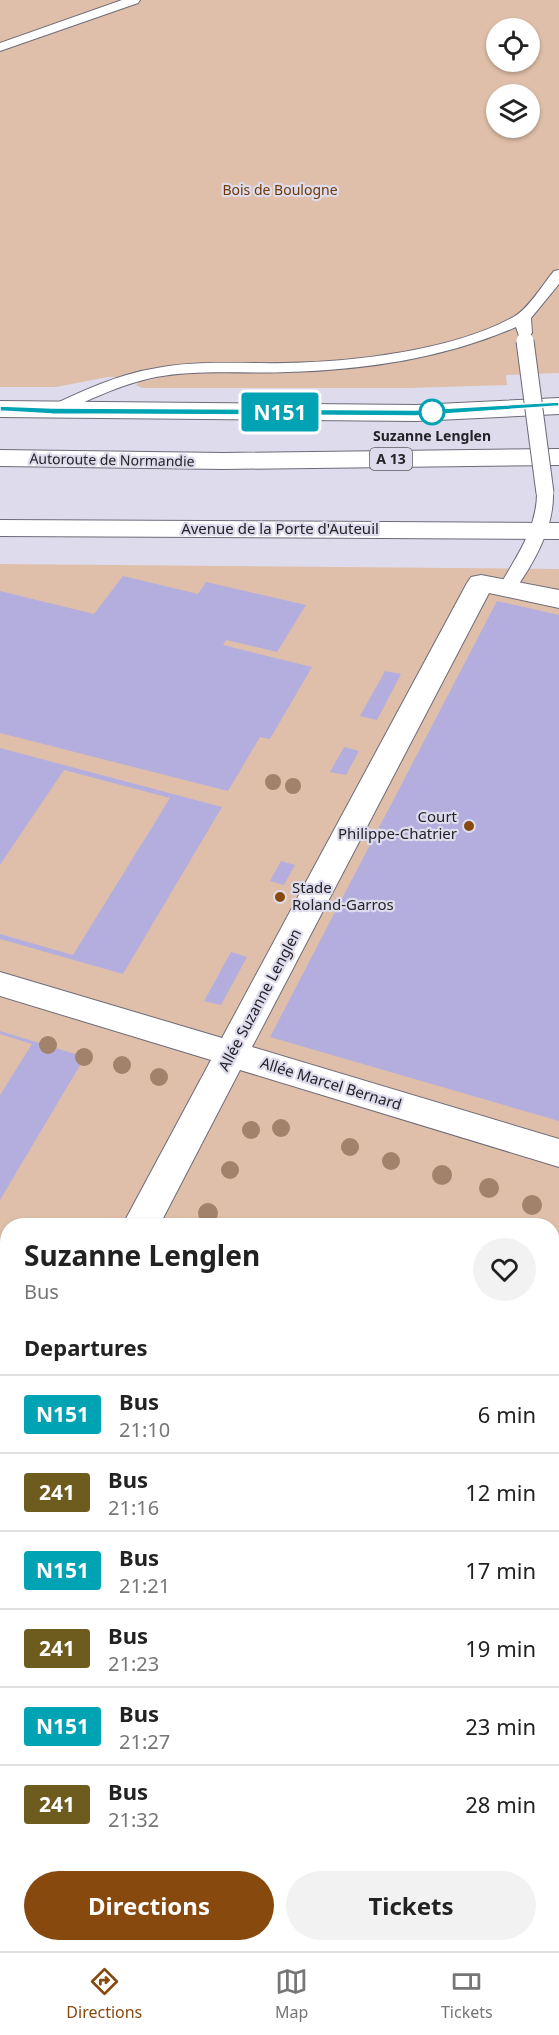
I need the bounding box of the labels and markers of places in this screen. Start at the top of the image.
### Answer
marker: Suzanne Lenglen [419,399,445,425]
place label: Suzanne Lenglen [373,426,491,445]
place label: Court Philippe-Chatrier [338,806,458,843]
marker: Court Philippe-Chatrier [462,819,476,833]
place label: Stade Roland-Garros [292,877,394,914]
marker: Stade Roland-Garros [273,890,287,904]

